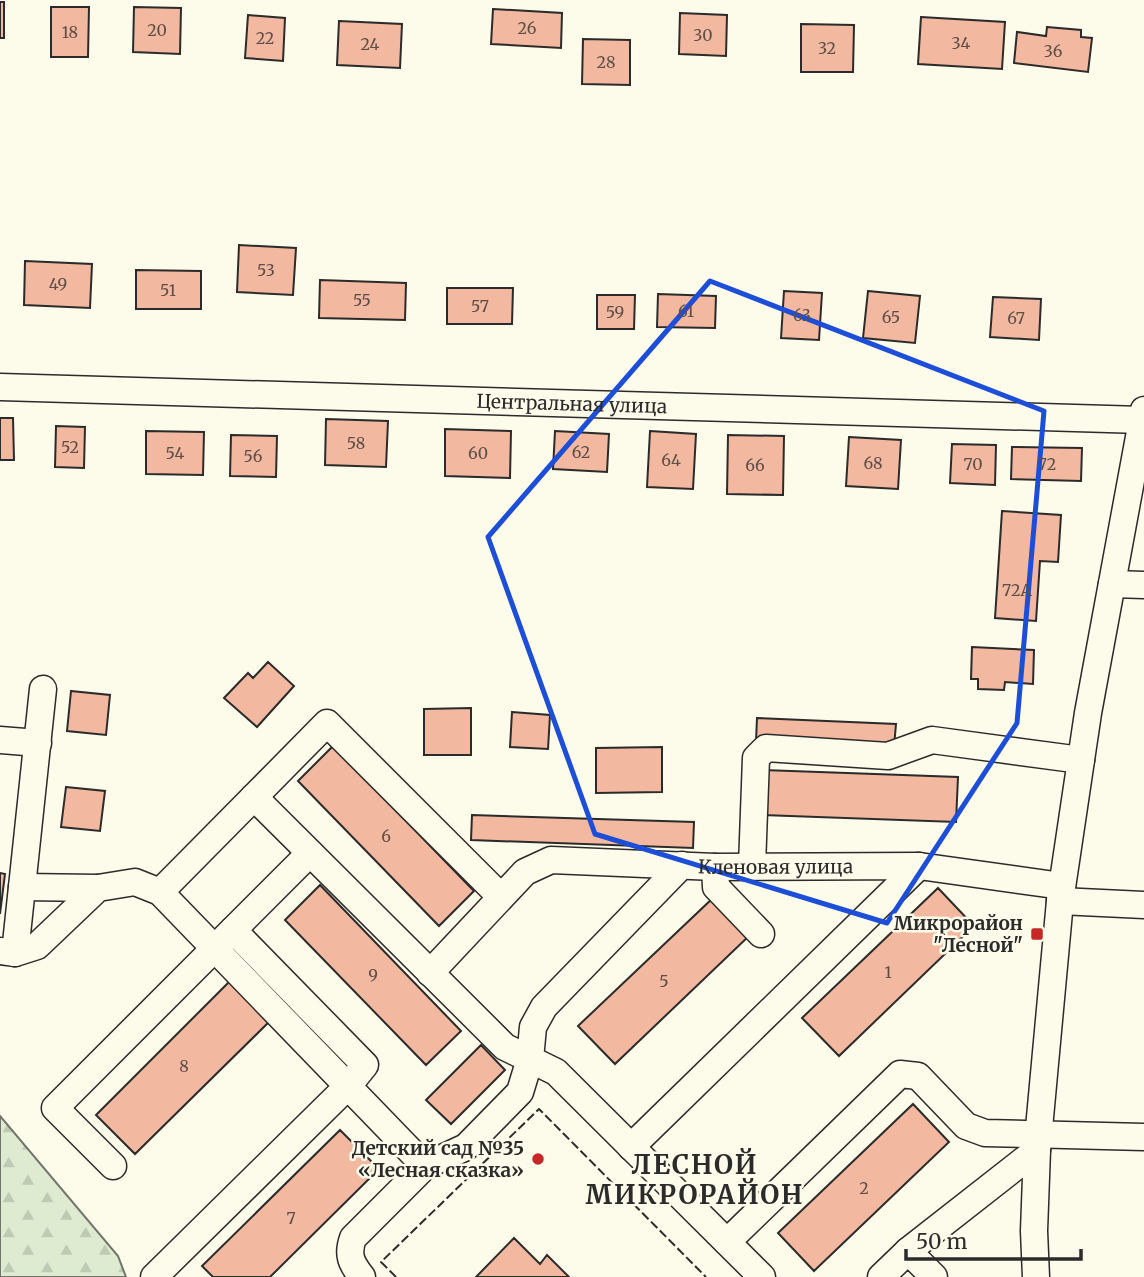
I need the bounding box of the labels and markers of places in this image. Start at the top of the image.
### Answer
place label: Микрорайон "Лесной" [894,911,1023,957]
marker: Микрорайон "Лесной" [1029,926,1045,942]
place label: Детский сад №35 «Лесная сказка» [352,1136,524,1182]
marker: Детский сад №35 «Лесная сказка» [530,1151,546,1167]

